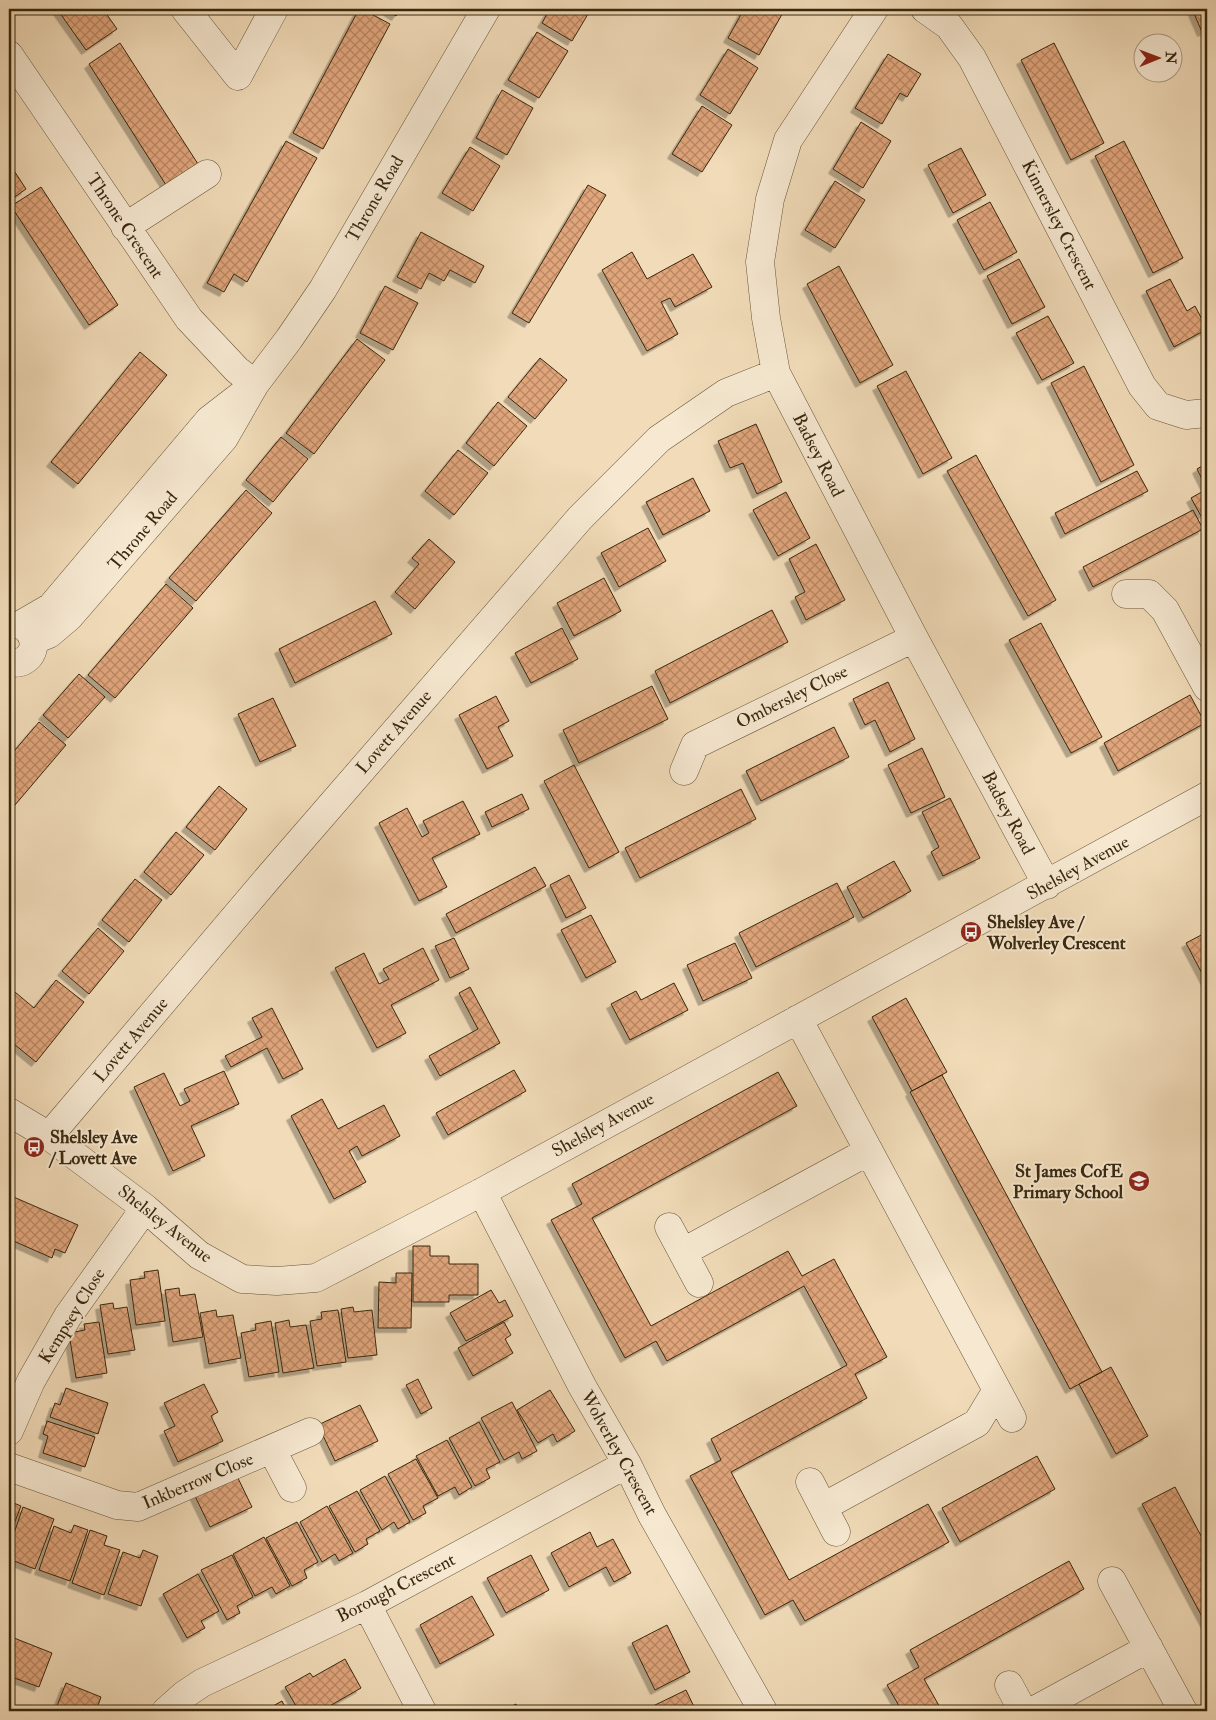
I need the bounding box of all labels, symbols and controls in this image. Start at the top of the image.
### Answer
north arrow [1134,32,1184,82]
text: N [1162,50,1179,65]
street label: Throne Road [341,151,409,246]
street label: Kinnersley Crescent [1016,156,1102,294]
street label: Throne Crescent [81,169,169,283]
street label: Badsey Road [787,409,849,501]
street label: Throne Road [103,487,183,575]
street label: Ombersley Close [732,660,852,734]
street label: Lovett Avenue [351,685,437,779]
street label: Badsey Road [976,767,1040,859]
street label: Shelsley Avenue [1023,830,1134,906]
place label: Shelsley Ave / Wolverley Crescent [986,911,1126,955]
bus stop icon: Shelsley Ave / Wolverley Crescent [959,920,983,944]
street label: Lovett Avenue [89,992,174,1087]
street label: Shelsley Avenue [548,1087,659,1163]
place label: Shelsley Ave / Lovett Ave [48,1126,138,1170]
bus stop icon: Shelsley Ave / Lovett Ave [22,1135,46,1159]
place label: St James CofE Primary School [1013,1160,1123,1204]
school or university icon: St James CofE Primary School [1127,1169,1151,1193]
street label: Shelsley Avenue [113,1180,217,1268]
street label: Kempsey Close [34,1264,111,1368]
street label: Wolverley Crescent [575,1386,663,1519]
street label: Inkberrow Close [139,1447,257,1515]
street label: Borough Crescent [333,1548,459,1628]

